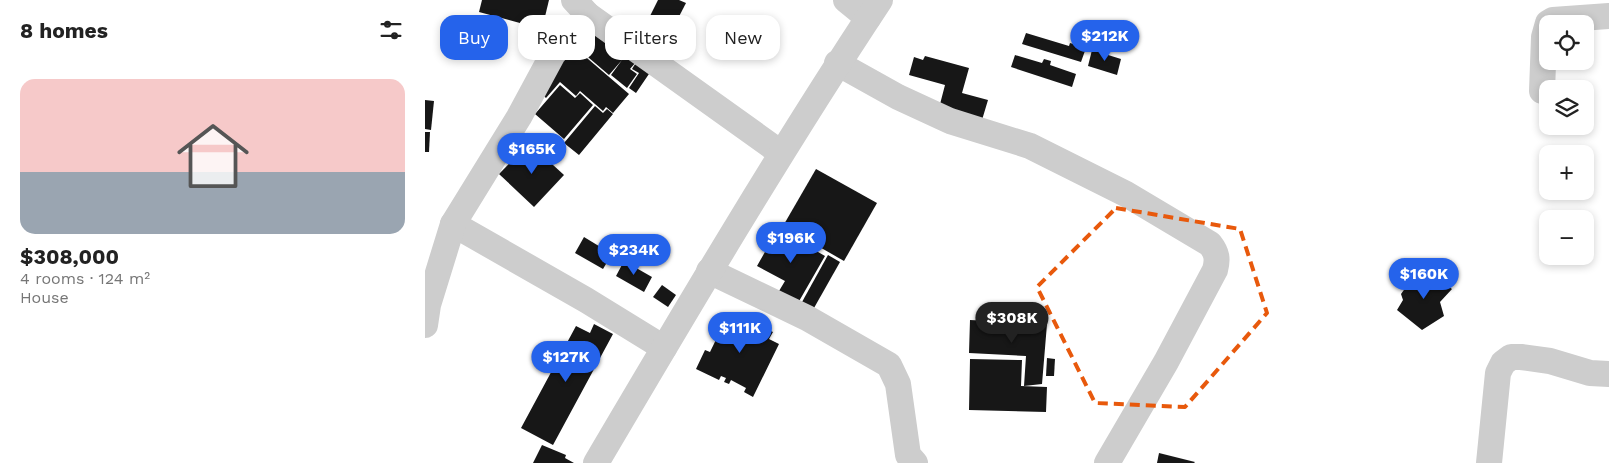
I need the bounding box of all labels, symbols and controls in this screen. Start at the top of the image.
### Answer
chip: Buy [440,15,508,60]
chip: Rent [518,15,595,60]
chip: Filters [605,15,696,60]
chip: New [706,15,780,60]
map controls [1539,15,1594,265]
button: locate [1539,15,1594,70]
icon: filters [377,16,405,44]
text: 8 homes [20,18,108,43]
pin: $212K [1070,20,1140,62]
text: $212K [1081,26,1129,45]
button: layers [1539,80,1594,135]
icon: home [168,111,258,201]
pin: $165K [497,132,567,175]
text: $165K [508,139,556,158]
button: + [1539,145,1594,200]
button: − [1539,210,1594,265]
pin: $196K [756,222,826,264]
text: $196K [767,228,815,247]
pin: $234K [599,234,669,276]
text: $234K [609,240,659,259]
text: $308,000 [20,244,119,269]
pin: $160K [1389,258,1459,300]
text: $160K [1400,264,1448,283]
text: 4 rooms · 124 m² [20,269,150,288]
text: House [20,288,69,307]
pin: $308K [977,302,1047,344]
text: $308K [986,308,1038,327]
pin: $111K [705,312,775,354]
text: $111K [719,318,761,337]
pin: $127K [531,340,601,383]
text: $127K [542,347,590,366]

